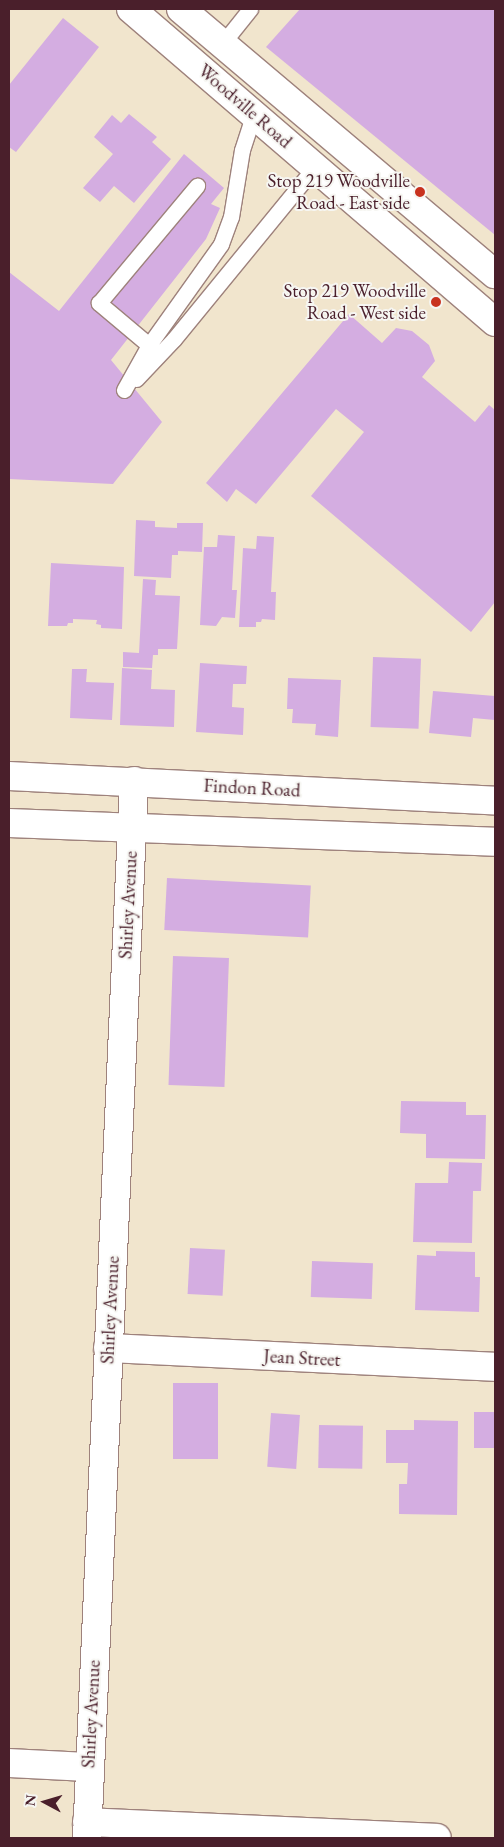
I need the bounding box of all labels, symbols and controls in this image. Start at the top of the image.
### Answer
street label: Woodville Road [193,59,297,153]
place label: Stop 219 Woodville Road - East side [268,170,410,214]
marker: Stop 219 Woodville Road - East side [414,186,426,198]
place label: Stop 219 Woodville Road - West side [284,280,426,324]
marker: Stop 219 Woodville Road - West side [430,296,442,308]
street label: Findon Road [203,774,301,802]
street label: Shirley Avenue [114,850,142,960]
street label: Shirley Avenue [96,1255,124,1365]
street label: Jean Street [263,1345,341,1371]
street label: Shirley Avenue [77,1659,105,1769]
north arrow [20,1777,70,1827]
text: N [21,1794,40,1807]

